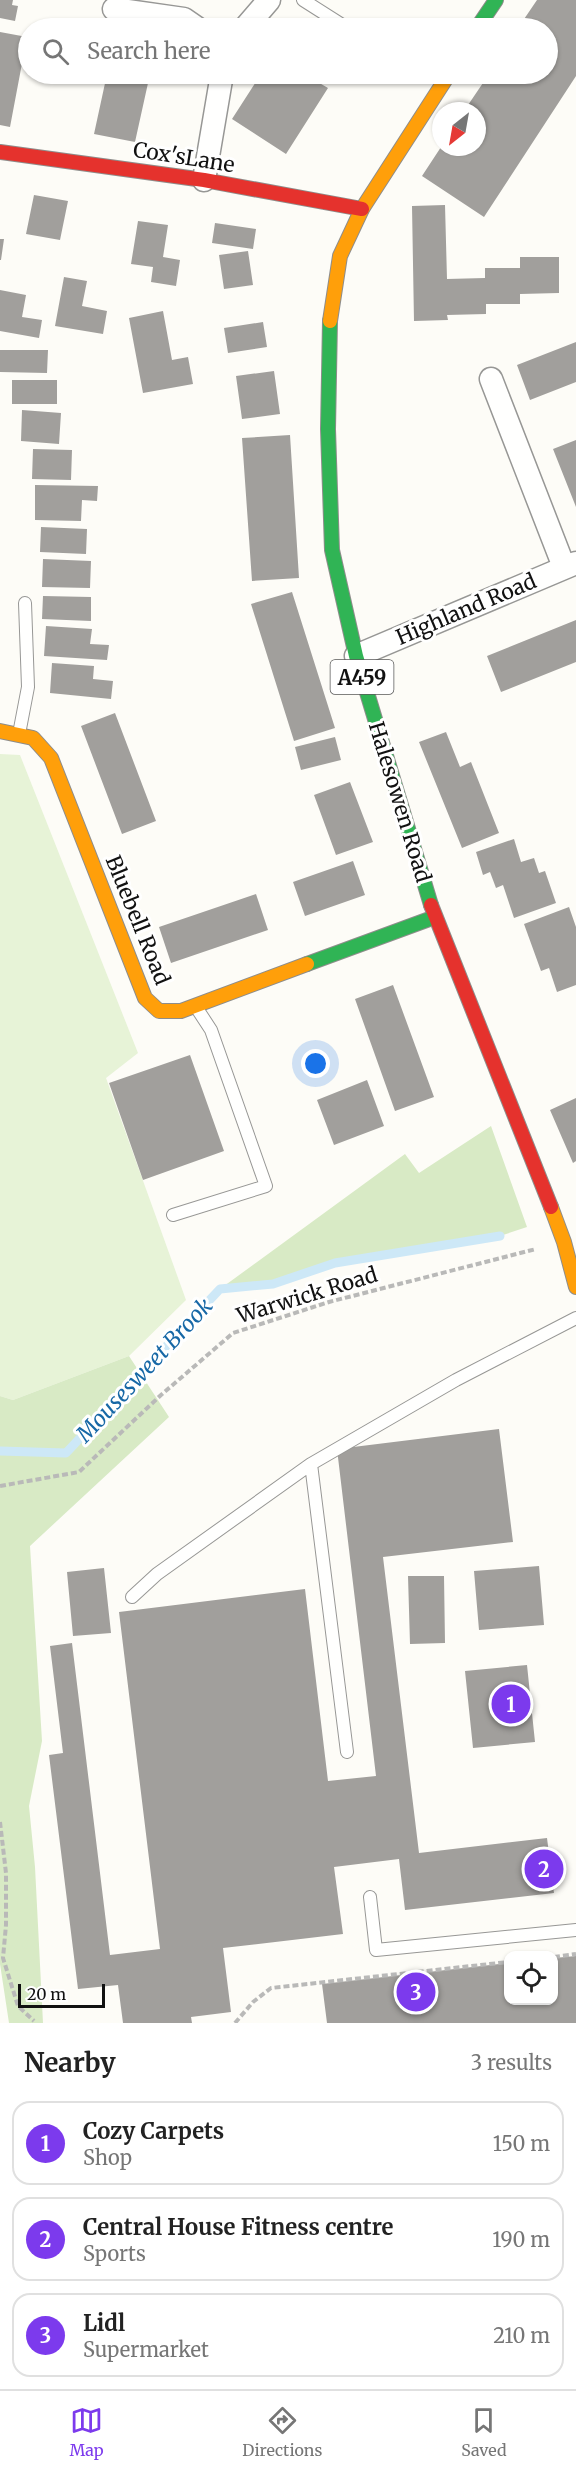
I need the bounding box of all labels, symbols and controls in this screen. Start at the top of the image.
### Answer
search box [18,18,558,84]
icon: search [39,35,72,68]
text: Search here [87,37,210,65]
north arrow [432,102,486,156]
street label: Cox'sLane [131,136,237,178]
street label: Highland Road [392,567,541,651]
road number: A459 [330,660,394,694]
street label: Halesowen Road [363,718,437,886]
street label: Bluebell Road [100,851,176,989]
your location [301,1049,330,1078]
street label: Warwick Road [232,1261,381,1329]
water label: Mousesweet Brook [69,1292,218,1449]
pin: 1 [492,1682,530,1726]
pin: 2 [524,1846,564,1892]
map controls [504,1951,558,2005]
button: locate [504,1951,558,2005]
pin: 3 [396,1970,436,2014]
scale bar [18,1981,105,2008]
text: 20 m [27,1984,66,2004]
text: Nearby [24,2046,116,2079]
text: 3 results [471,2050,552,2075]
text: Cozy Carpets [83,2117,224,2145]
text: 1 [41,2131,50,2156]
text: 150 m [493,2131,550,2156]
text: Shop [83,2145,132,2170]
text: Central House Fitness centre [83,2213,393,2241]
text: 2 [40,2227,51,2252]
text: 190 m [492,2227,550,2252]
text: Sports [83,2241,146,2266]
text: Lidl [83,2309,125,2337]
text: 3 [40,2323,51,2348]
text: 210 m [493,2323,550,2348]
text: Supermarket [83,2337,209,2362]
tab: Map [69,2404,104,2460]
tab: Directions [242,2404,322,2460]
tab: Saved [461,2404,507,2460]

